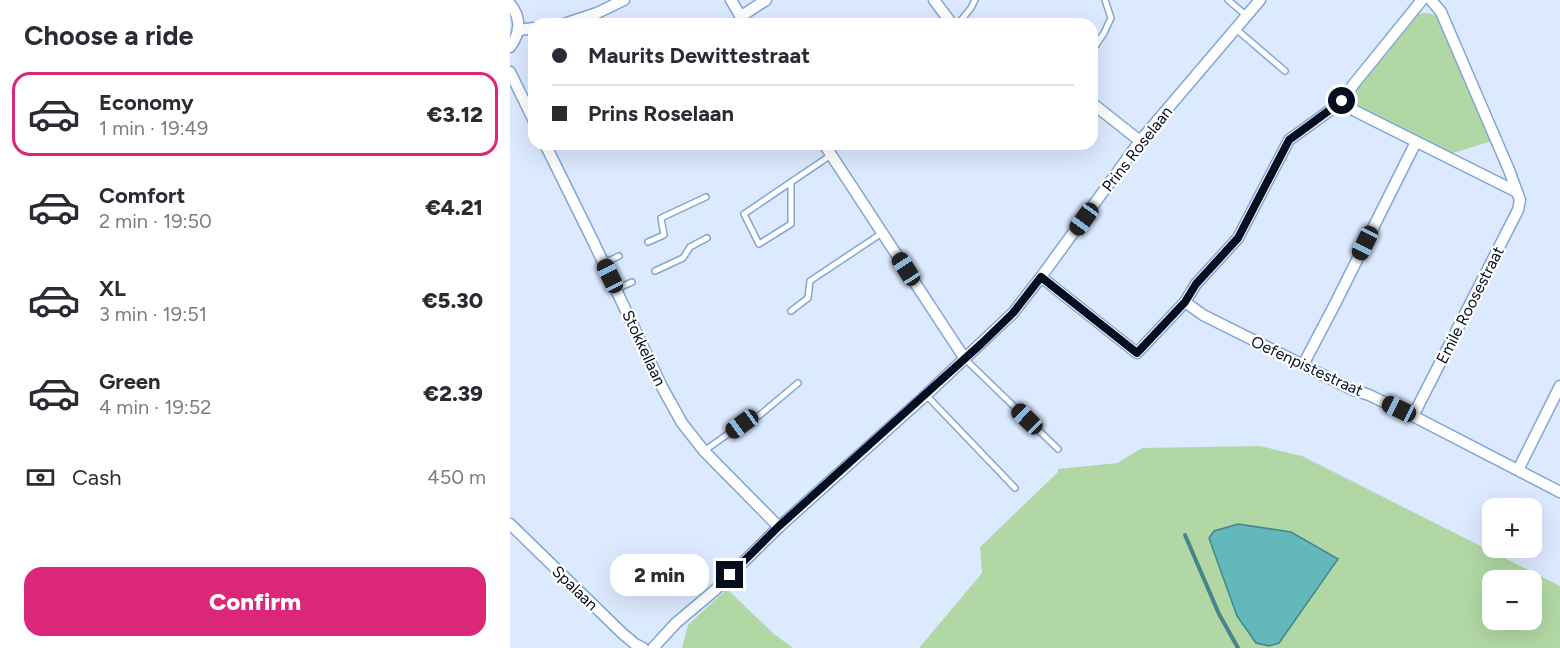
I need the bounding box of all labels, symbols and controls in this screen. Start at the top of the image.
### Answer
text: Choose a ride [24,19,193,52]
text: Maurits Dewittestraat [588,42,810,69]
icon: car [27,87,81,141]
route start [1328,87,1355,114]
text: Economy [99,89,194,116]
text: Prins Roselaan [588,100,734,127]
text: €3.12 [427,101,483,128]
street label: Prins Roselaan [1098,103,1176,195]
text: 1 min · 19:49 [99,116,208,140]
icon: car [27,180,81,234]
text: Comfort [99,182,185,209]
text: €4.21 [425,194,483,221]
car [1066,199,1102,239]
text: 2 min · 19:50 [99,209,212,233]
car [1349,223,1381,263]
street label: Emile Roosestraat [1432,243,1508,367]
car [889,249,923,289]
car [594,256,626,296]
icon: car [27,273,81,327]
text: XL [99,275,126,302]
text: €5.30 [422,287,483,314]
text: 3 min · 19:51 [99,302,207,326]
street label: Stokkellaan [618,307,670,389]
street label: Oefenpistestraat [1248,332,1366,400]
icon: car [27,366,81,420]
text: Green [99,368,161,395]
text: €2.39 [423,380,483,407]
car [1379,393,1419,425]
text: 4 min · 19:52 [99,395,211,419]
car [1008,400,1046,438]
car [722,406,762,442]
icon: cash [24,461,57,494]
text: Cash [72,464,122,491]
text: 450 m [427,465,486,489]
map controls [1482,498,1542,630]
button: + [1482,498,1542,558]
callout: 2 min [610,554,709,596]
route end [716,561,743,588]
street label: Spalaan [548,562,602,614]
text: 2 min [634,563,685,587]
button: Confirm [24,567,486,636]
button: − [1482,570,1542,630]

